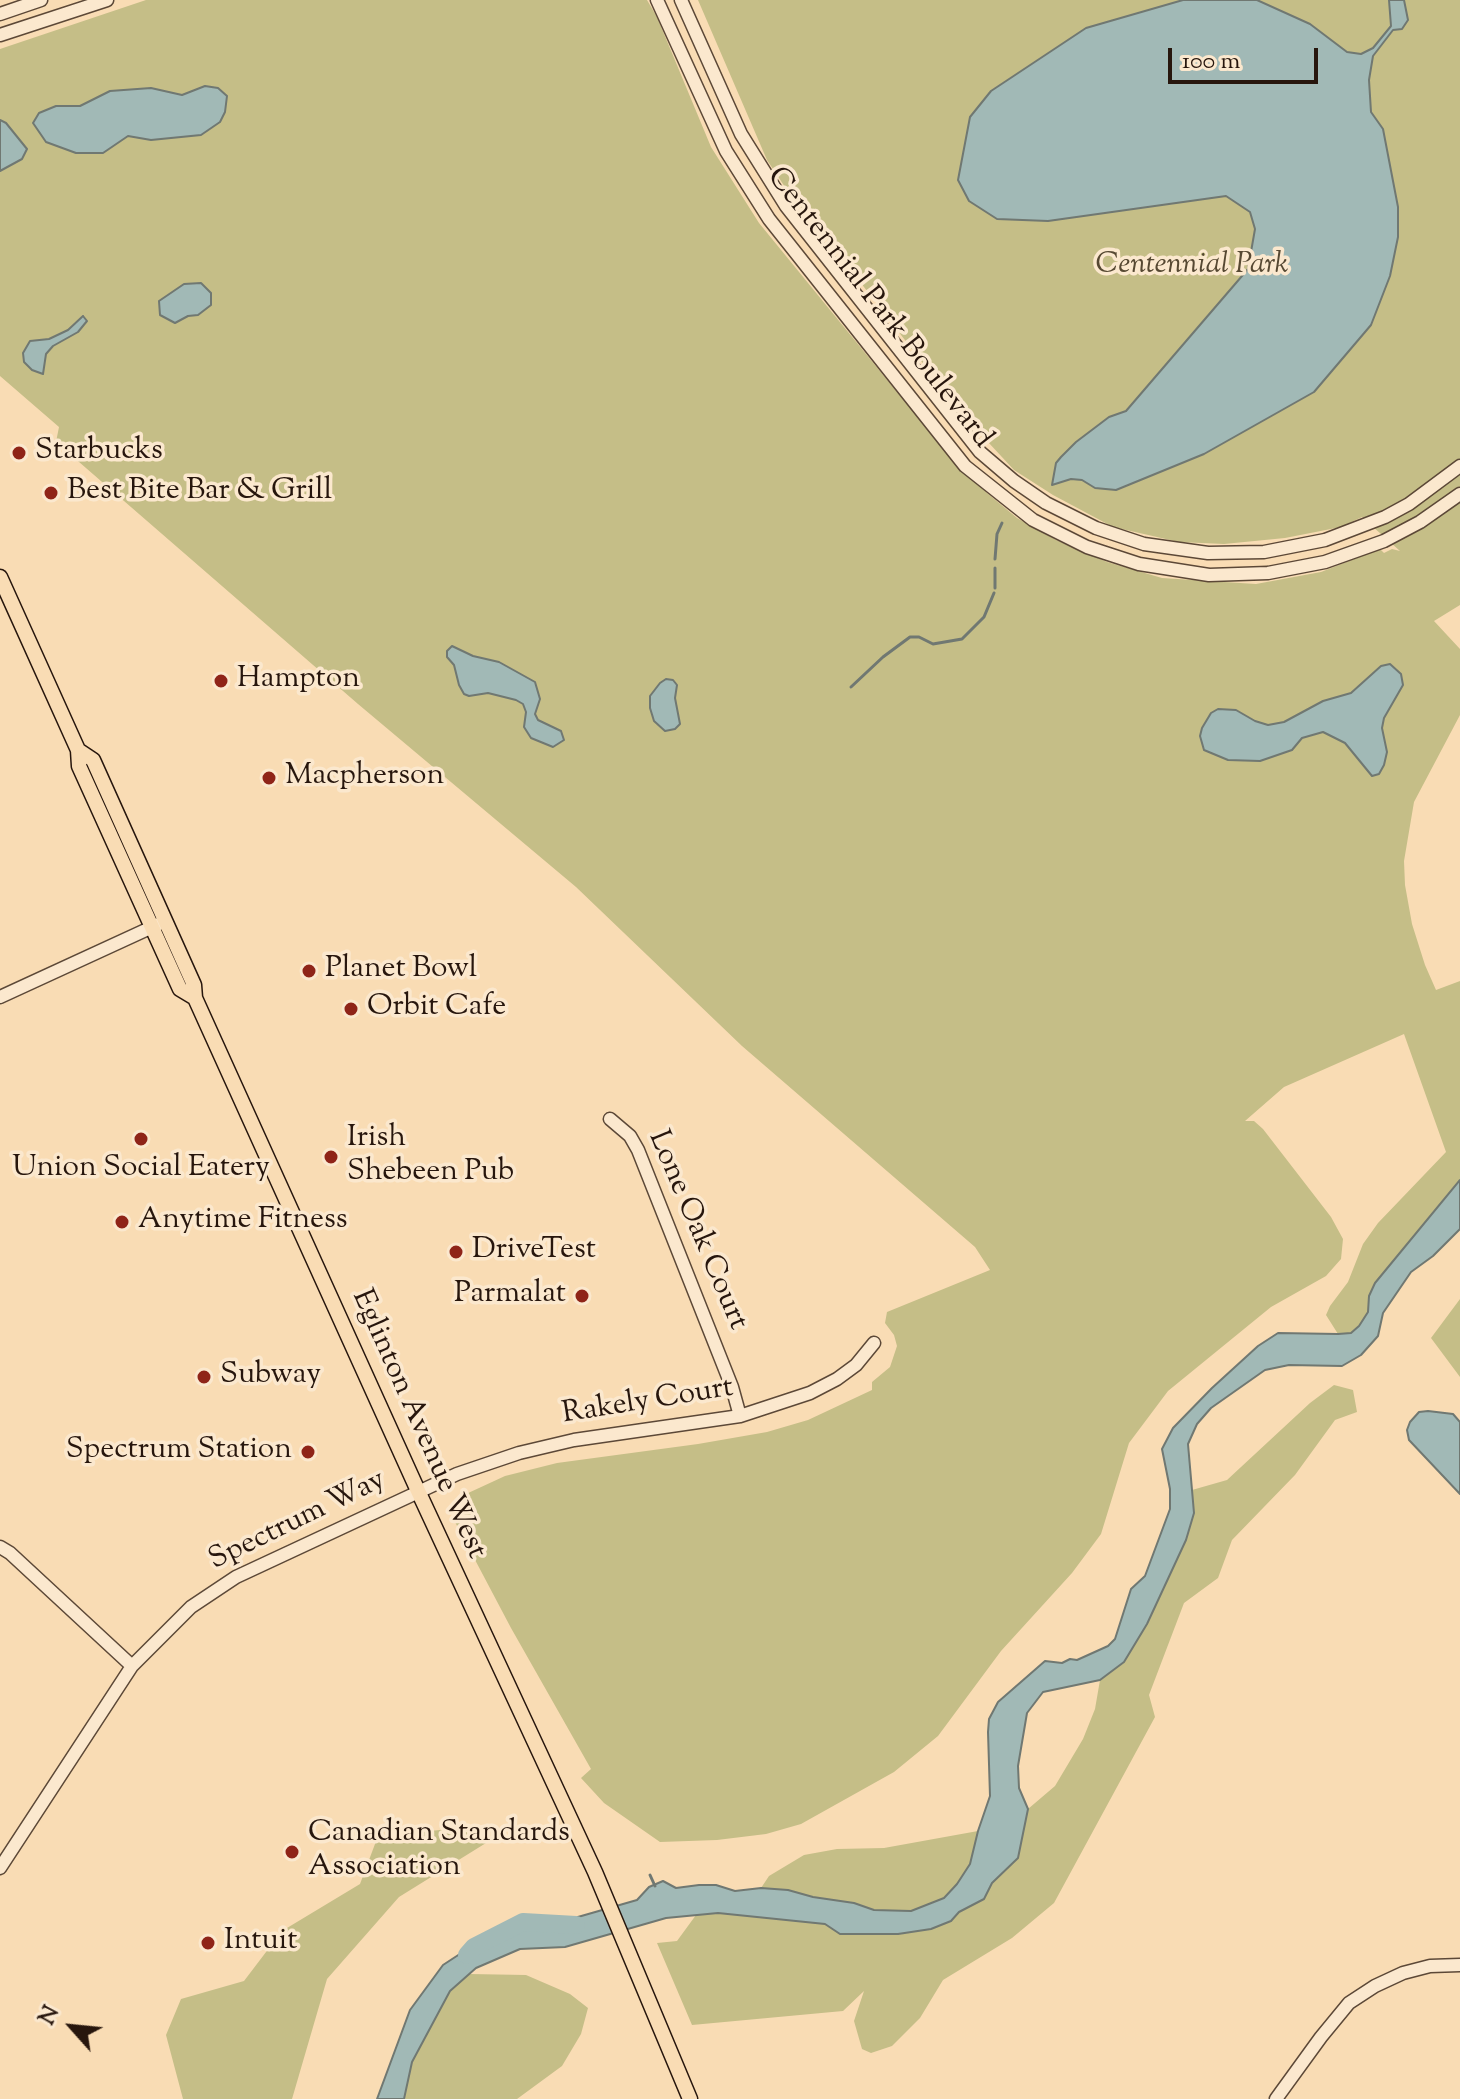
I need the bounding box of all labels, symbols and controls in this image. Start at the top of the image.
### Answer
scale bar [1172,32,1322,82]
text: 100 m [1182,45,1240,79]
street label: Centennial Park Boulevard [757,161,999,457]
park label: Centennial Park [1096,249,1288,285]
place label: Starbucks [35,435,163,471]
marker: Starbucks [10,444,28,462]
place label: Best Bite Bar & Grill [67,475,332,511]
marker: Best Bite Bar & Grill [42,484,60,502]
place label: Hampton [237,663,360,699]
marker: Hampton [212,672,230,690]
place label: Macpherson [285,760,444,796]
marker: Macpherson [260,769,278,787]
place label: Planet Bowl [325,953,477,989]
marker: Planet Bowl [300,962,318,980]
place label: Orbit Cafe [367,991,506,1027]
marker: Orbit Cafe [342,1000,360,1018]
place label: Irish Shebeen Pub [347,1122,514,1192]
street label: Lone Oak Court [638,1126,754,1336]
marker: Union Social Eatery [132,1130,150,1148]
marker: Irish Shebeen Pub [322,1148,340,1166]
place label: Union Social Eatery [12,1152,270,1188]
place label: Anytime Fitness [138,1204,348,1240]
marker: Anytime Fitness [113,1213,131,1231]
place label: DriveTest [472,1234,596,1270]
marker: DriveTest [447,1243,465,1261]
place label: Parmalat [454,1278,566,1314]
street label: Eglinton Avenue West [341,1285,493,1565]
marker: Parmalat [573,1287,591,1305]
place label: Subway [220,1359,321,1395]
marker: Subway [195,1368,213,1386]
street label: Rakely Court [560,1372,736,1434]
place label: Spectrum Station [66,1434,292,1470]
marker: Spectrum Station [299,1443,317,1461]
street label: Spectrum Way [204,1464,392,1580]
place label: Canadian Standards Association [308,1817,570,1888]
marker: Canadian Standards Association [283,1843,301,1861]
place label: Intuit [224,1925,297,1961]
marker: Intuit [199,1934,217,1952]
north arrow [32,1987,112,2067]
text: N [32,2001,69,2031]

